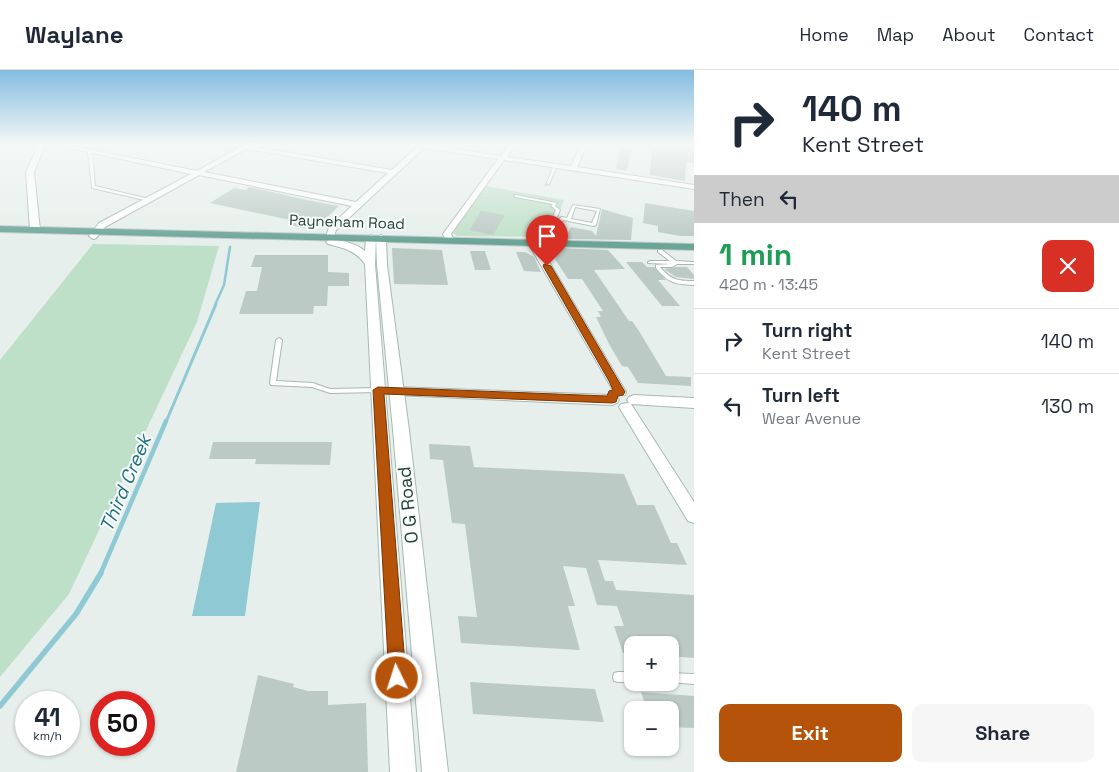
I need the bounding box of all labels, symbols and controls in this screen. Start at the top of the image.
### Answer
text: Waylane [25,19,124,50]
text: Home [800,23,849,46]
text: Map [877,23,914,46]
text: About [942,23,996,46]
text: Contact [1024,23,1094,46]
text: 140 m [802,87,902,131]
icon: right [719,90,784,155]
text: Kent Street [802,130,924,158]
icon: left [775,185,803,213]
text: Then [719,187,765,212]
street label: Payneham Road [289,210,405,233]
pin [526,215,568,266]
icon: arrive [533,222,561,250]
text: 1 min [719,235,792,274]
button: close [1042,240,1094,292]
text: 420 m · 13:45 [719,274,818,295]
text: Turn right [762,318,852,343]
icon: right [719,327,747,355]
text: 140 m [1041,329,1094,354]
text: Kent Street [762,343,851,364]
text: Turn left [762,383,840,408]
icon: left [719,392,747,420]
text: 130 m [1041,394,1094,419]
text: Wear Avenue [762,408,861,429]
water label: Third Creek [94,428,158,536]
street label: O G Road [392,465,423,545]
map controls [624,636,679,756]
button: + [624,636,679,691]
position arrow [370,651,422,703]
speed limit sign: 50 [90,691,155,756]
text: 41 [34,701,61,733]
button: − [624,701,679,756]
button: Exit [719,704,902,762]
button: Share [912,704,1094,762]
text: km/h [33,728,62,744]

